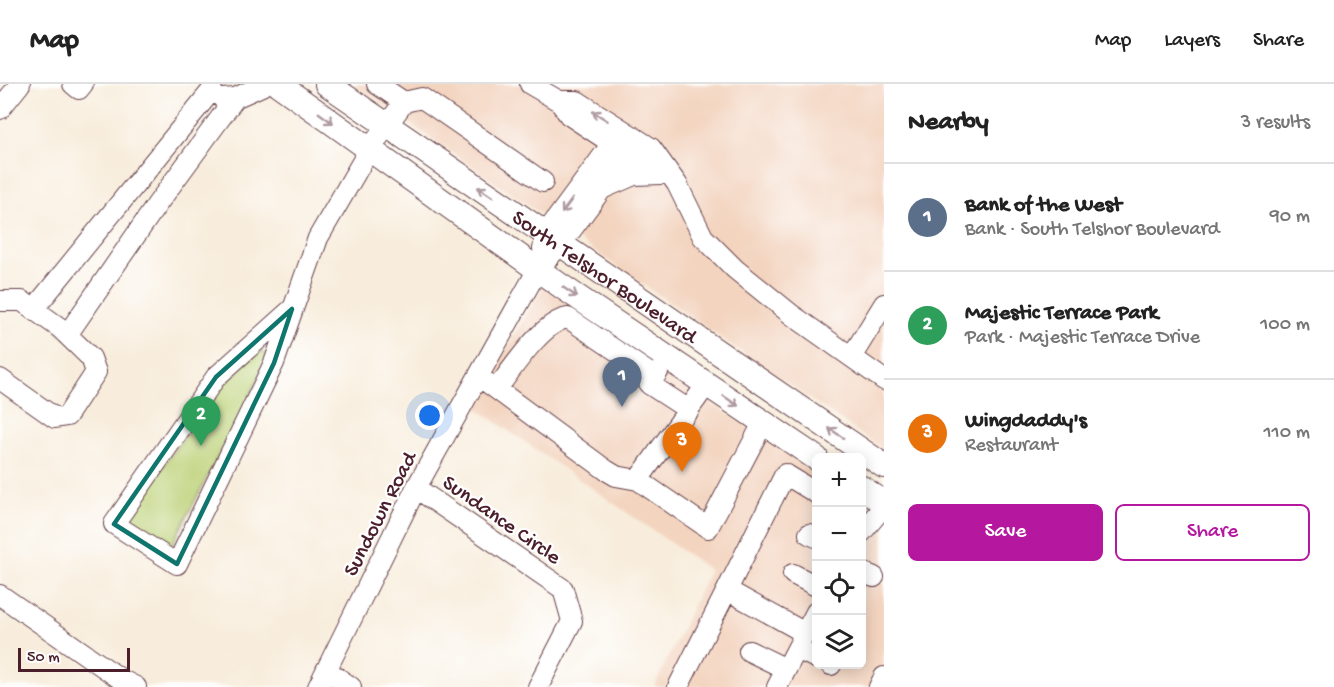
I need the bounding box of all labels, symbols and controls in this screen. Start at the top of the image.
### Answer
text: Map [30,25,79,58]
text: Map [1095,29,1131,54]
text: Layers [1164,29,1220,54]
text: Share [1253,29,1304,54]
text: Nearby [908,108,989,139]
one-way arrow [592,110,609,122]
one-way arrow [317,112,333,124]
text: 3 results [1241,112,1310,135]
one-way arrow [477,186,494,198]
text: Bank of the West [965,193,1122,219]
one-way arrow [560,197,573,213]
street label: South Telshor Boulevard [506,206,703,352]
text: 1 [923,206,932,229]
text: 90 m [1270,206,1310,229]
text: Bank · South Telshor Boulevard [965,219,1219,242]
one-way arrow [561,286,578,298]
text: Majestic Terrace Park [965,301,1158,327]
text: 2 [923,314,932,337]
text: 100 m [1260,314,1310,337]
text: Park · Majestic Terrace Drive [965,327,1200,350]
pin: 1 [602,358,642,407]
one-way arrow [723,395,739,407]
pin: 2 [182,396,220,446]
your location [415,401,444,430]
text: Wingdaddy's [965,409,1087,435]
pin: 3 [662,422,702,472]
text: 3 [922,422,933,445]
text: 110 m [1264,422,1310,445]
one-way arrow [828,427,844,439]
text: Restaurant [965,435,1058,458]
street label: Sundown Road [339,446,425,581]
map controls [812,453,866,669]
button: + [812,453,866,507]
street label: Sundance Circle [436,471,566,572]
button: Save [908,504,1103,561]
button: Share [1115,504,1310,561]
button: − [812,507,866,561]
button: locate [812,561,866,615]
button: layers [812,615,866,669]
scale bar [18,645,130,672]
text: 50 m [27,649,60,668]

